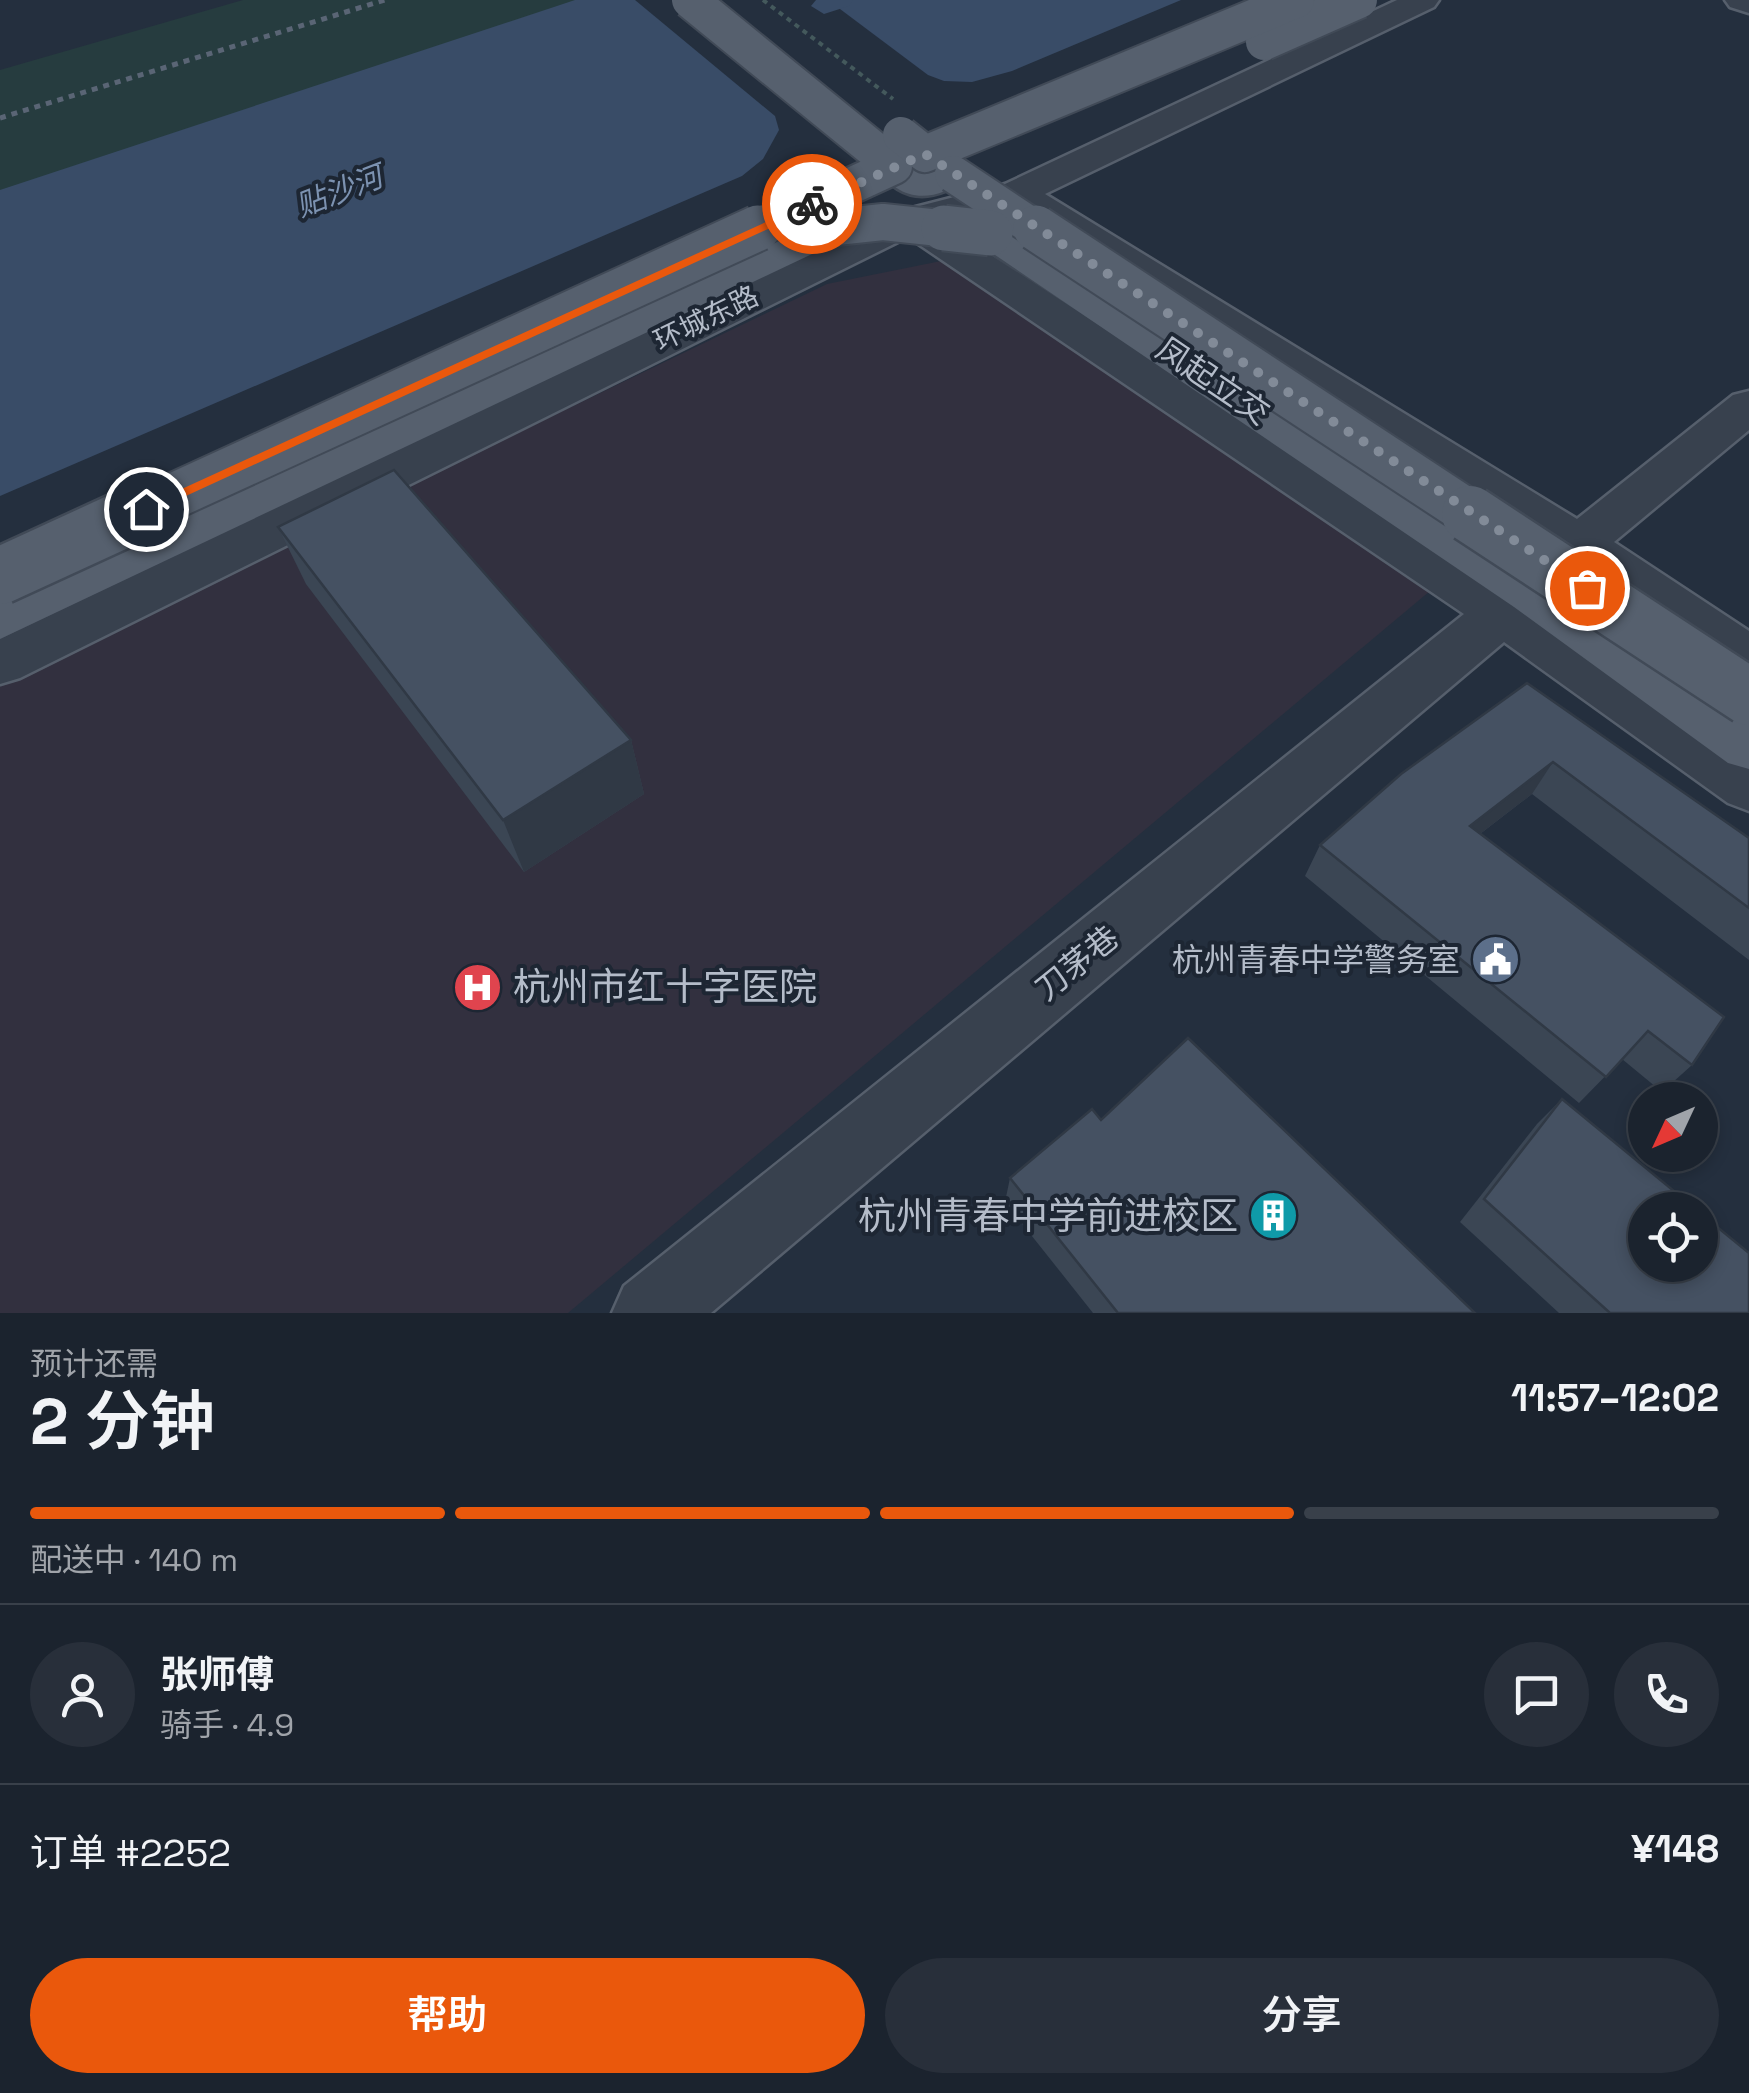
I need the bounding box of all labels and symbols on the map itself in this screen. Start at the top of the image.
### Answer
courier [762,154,862,254]
water label: 贴沙河 [290,155,393,225]
street label: 环城东路 [648,277,764,359]
street label: 凤起立交 [1149,329,1277,433]
pin [104,467,189,552]
pin [1545,546,1630,631]
street label: 刀茅巷 [1027,917,1127,1009]
public building icon: 杭州青春中学警务室 [1469,934,1521,986]
place label: 杭州青春中学警务室 [1172,940,1460,980]
hospital icon: 杭州市红十字医院 [452,961,504,1013]
place label: 杭州市红十字医院 [513,963,817,1011]
north arrow [1628,1082,1718,1172]
building icon: 杭州青春中学前进校区 [1247,1190,1299,1242]
place label: 杭州青春中学前进校区 [858,1192,1238,1240]

